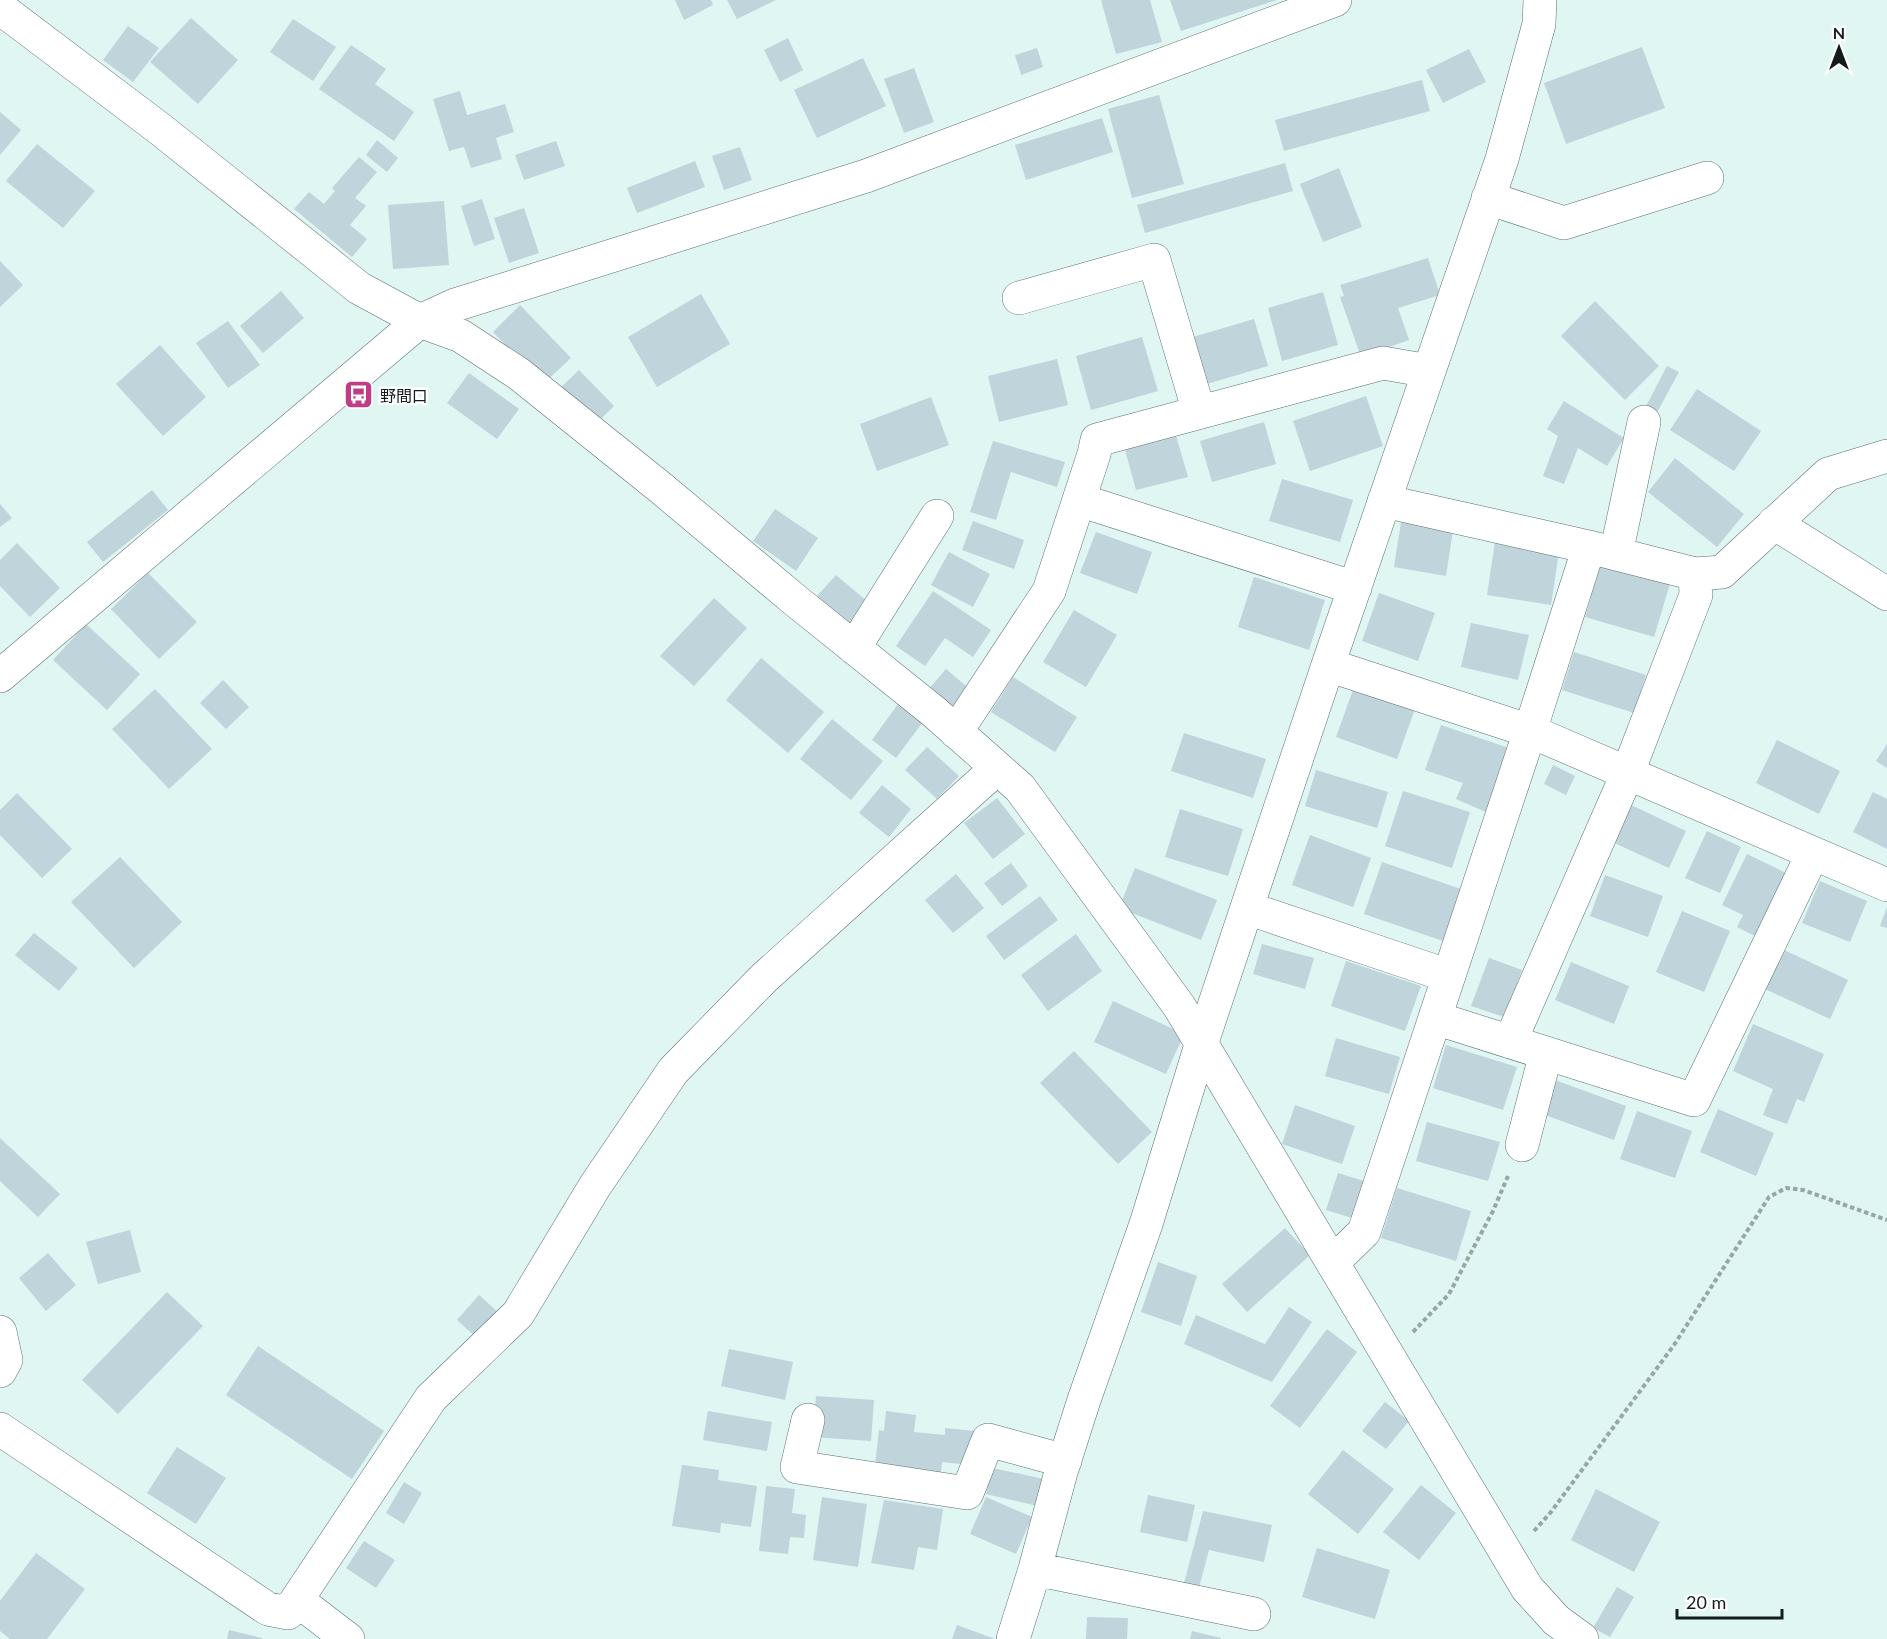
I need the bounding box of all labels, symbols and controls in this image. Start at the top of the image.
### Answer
north arrow [1809,18,1869,78]
text: N [1833,23,1845,42]
bus stop icon: 野間口 [343,379,375,411]
place label: 野間口 [380,386,428,405]
scale bar [1677,1582,1782,1620]
text: 20 m [1686,1591,1726,1613]

